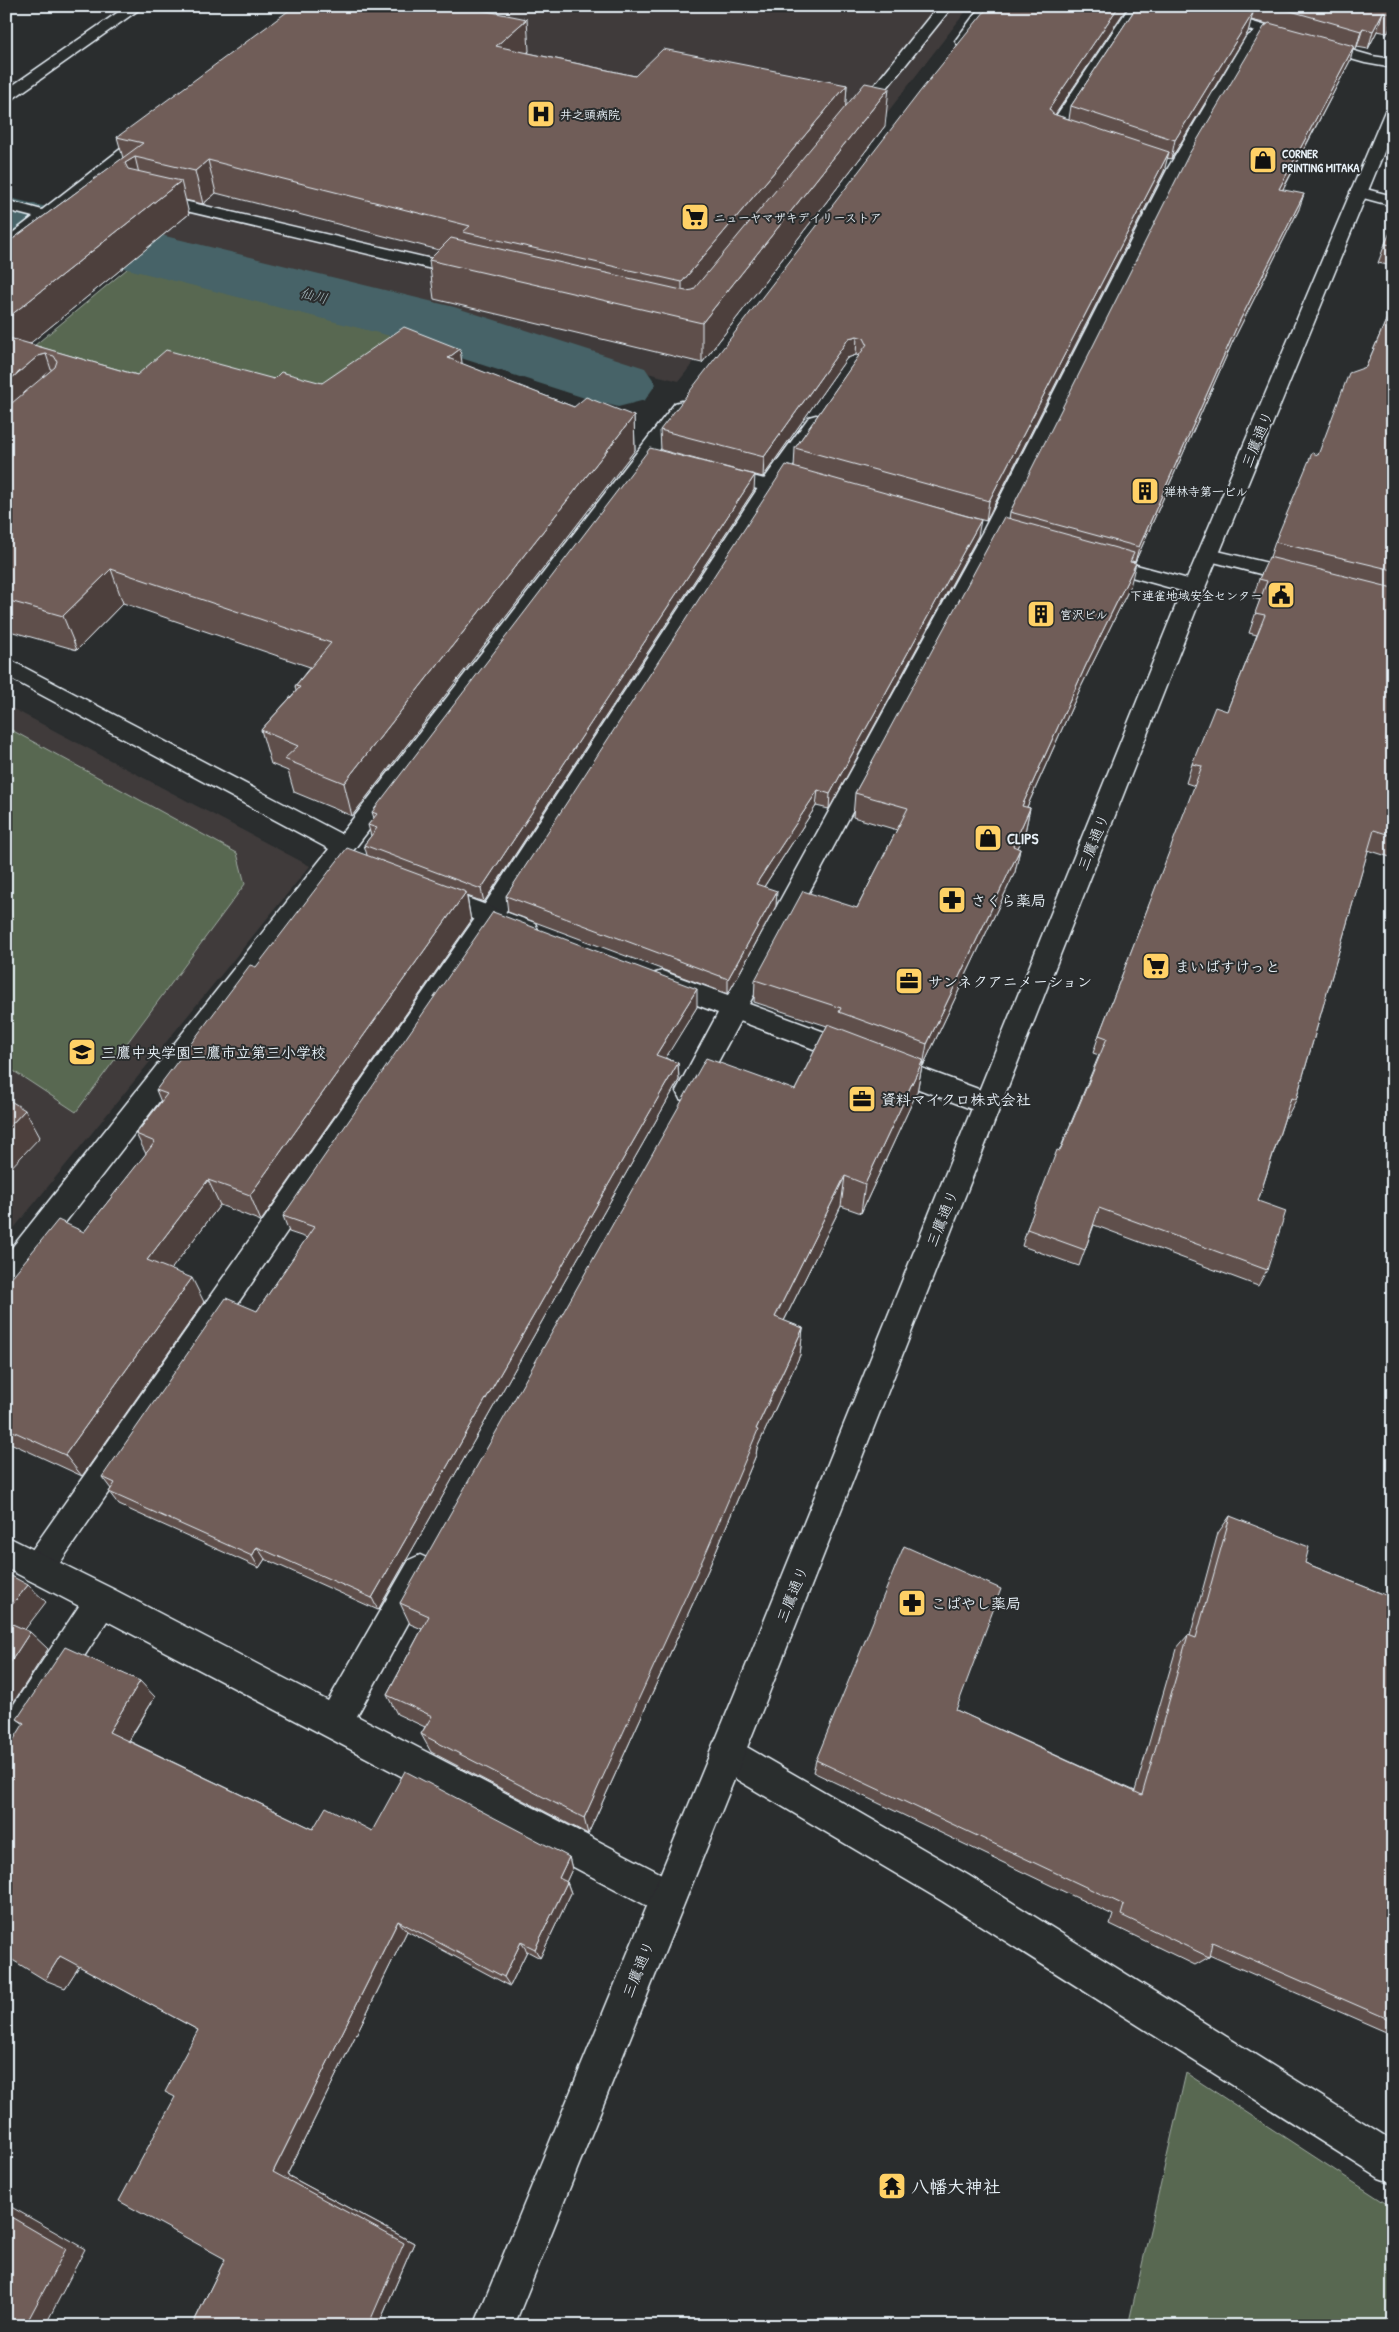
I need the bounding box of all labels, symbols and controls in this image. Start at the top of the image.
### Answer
hospital icon: 井之頭病院 [526,99,556,129]
place label: 井之頭病院 [560,106,620,123]
shop icon: CORNER PRINTING MITAKA [1248,145,1278,175]
place label: CORNER PRINTING MITAKA [1282,145,1359,176]
supermarket icon: ニューヤマザキデイリーストア [680,202,710,232]
place label: ニューヤマザキデイリーストア [714,209,882,226]
water label: 仙川 [298,282,330,308]
street label: 三鷹通り [1236,407,1278,471]
building icon: 禅林寺第一ビル [1130,476,1160,506]
place label: 禅林寺第一ビル [1164,483,1248,500]
public building icon: 下連雀地域安全センター [1266,580,1296,610]
place label: 下連雀地域安全センター [1130,587,1262,604]
building icon: 宮沢ビル [1026,599,1056,629]
place label: 宮沢ビル [1060,606,1108,623]
street label: 三鷹通り [1072,810,1114,874]
shop icon: CLIPS [973,823,1003,853]
place label: CLIPS [1007,828,1039,849]
pharmacy icon: さくら薬局 [937,885,967,915]
place label: さくら薬局 [971,890,1046,911]
supermarket icon: まいばすけっと [1141,951,1171,981]
place label: まいばすけっと [1175,956,1280,977]
office icon: サンネクアニメーション [894,966,924,996]
place label: サンネクアニメーション [928,971,1092,992]
school or university icon: 三鷹中央学園三鷹市立第三小学校 [67,1037,97,1067]
place label: 三鷹中央学園三鷹市立第三小学校 [101,1042,326,1063]
office icon: 資料マイクロ株式会社 [847,1084,877,1114]
place label: 資料マイクロ株式会社 [881,1089,1030,1110]
street label: 三鷹通り [921,1186,963,1250]
street label: 三鷹通り [771,1562,813,1626]
pharmacy icon: こばやし薬局 [897,1588,927,1618]
place label: こばやし薬局 [931,1593,1021,1614]
street label: 三鷹通り [617,1937,659,2001]
temple icon: 八幡大神社 [877,2171,907,2201]
place label: 八幡大神社 [911,2174,1001,2199]

